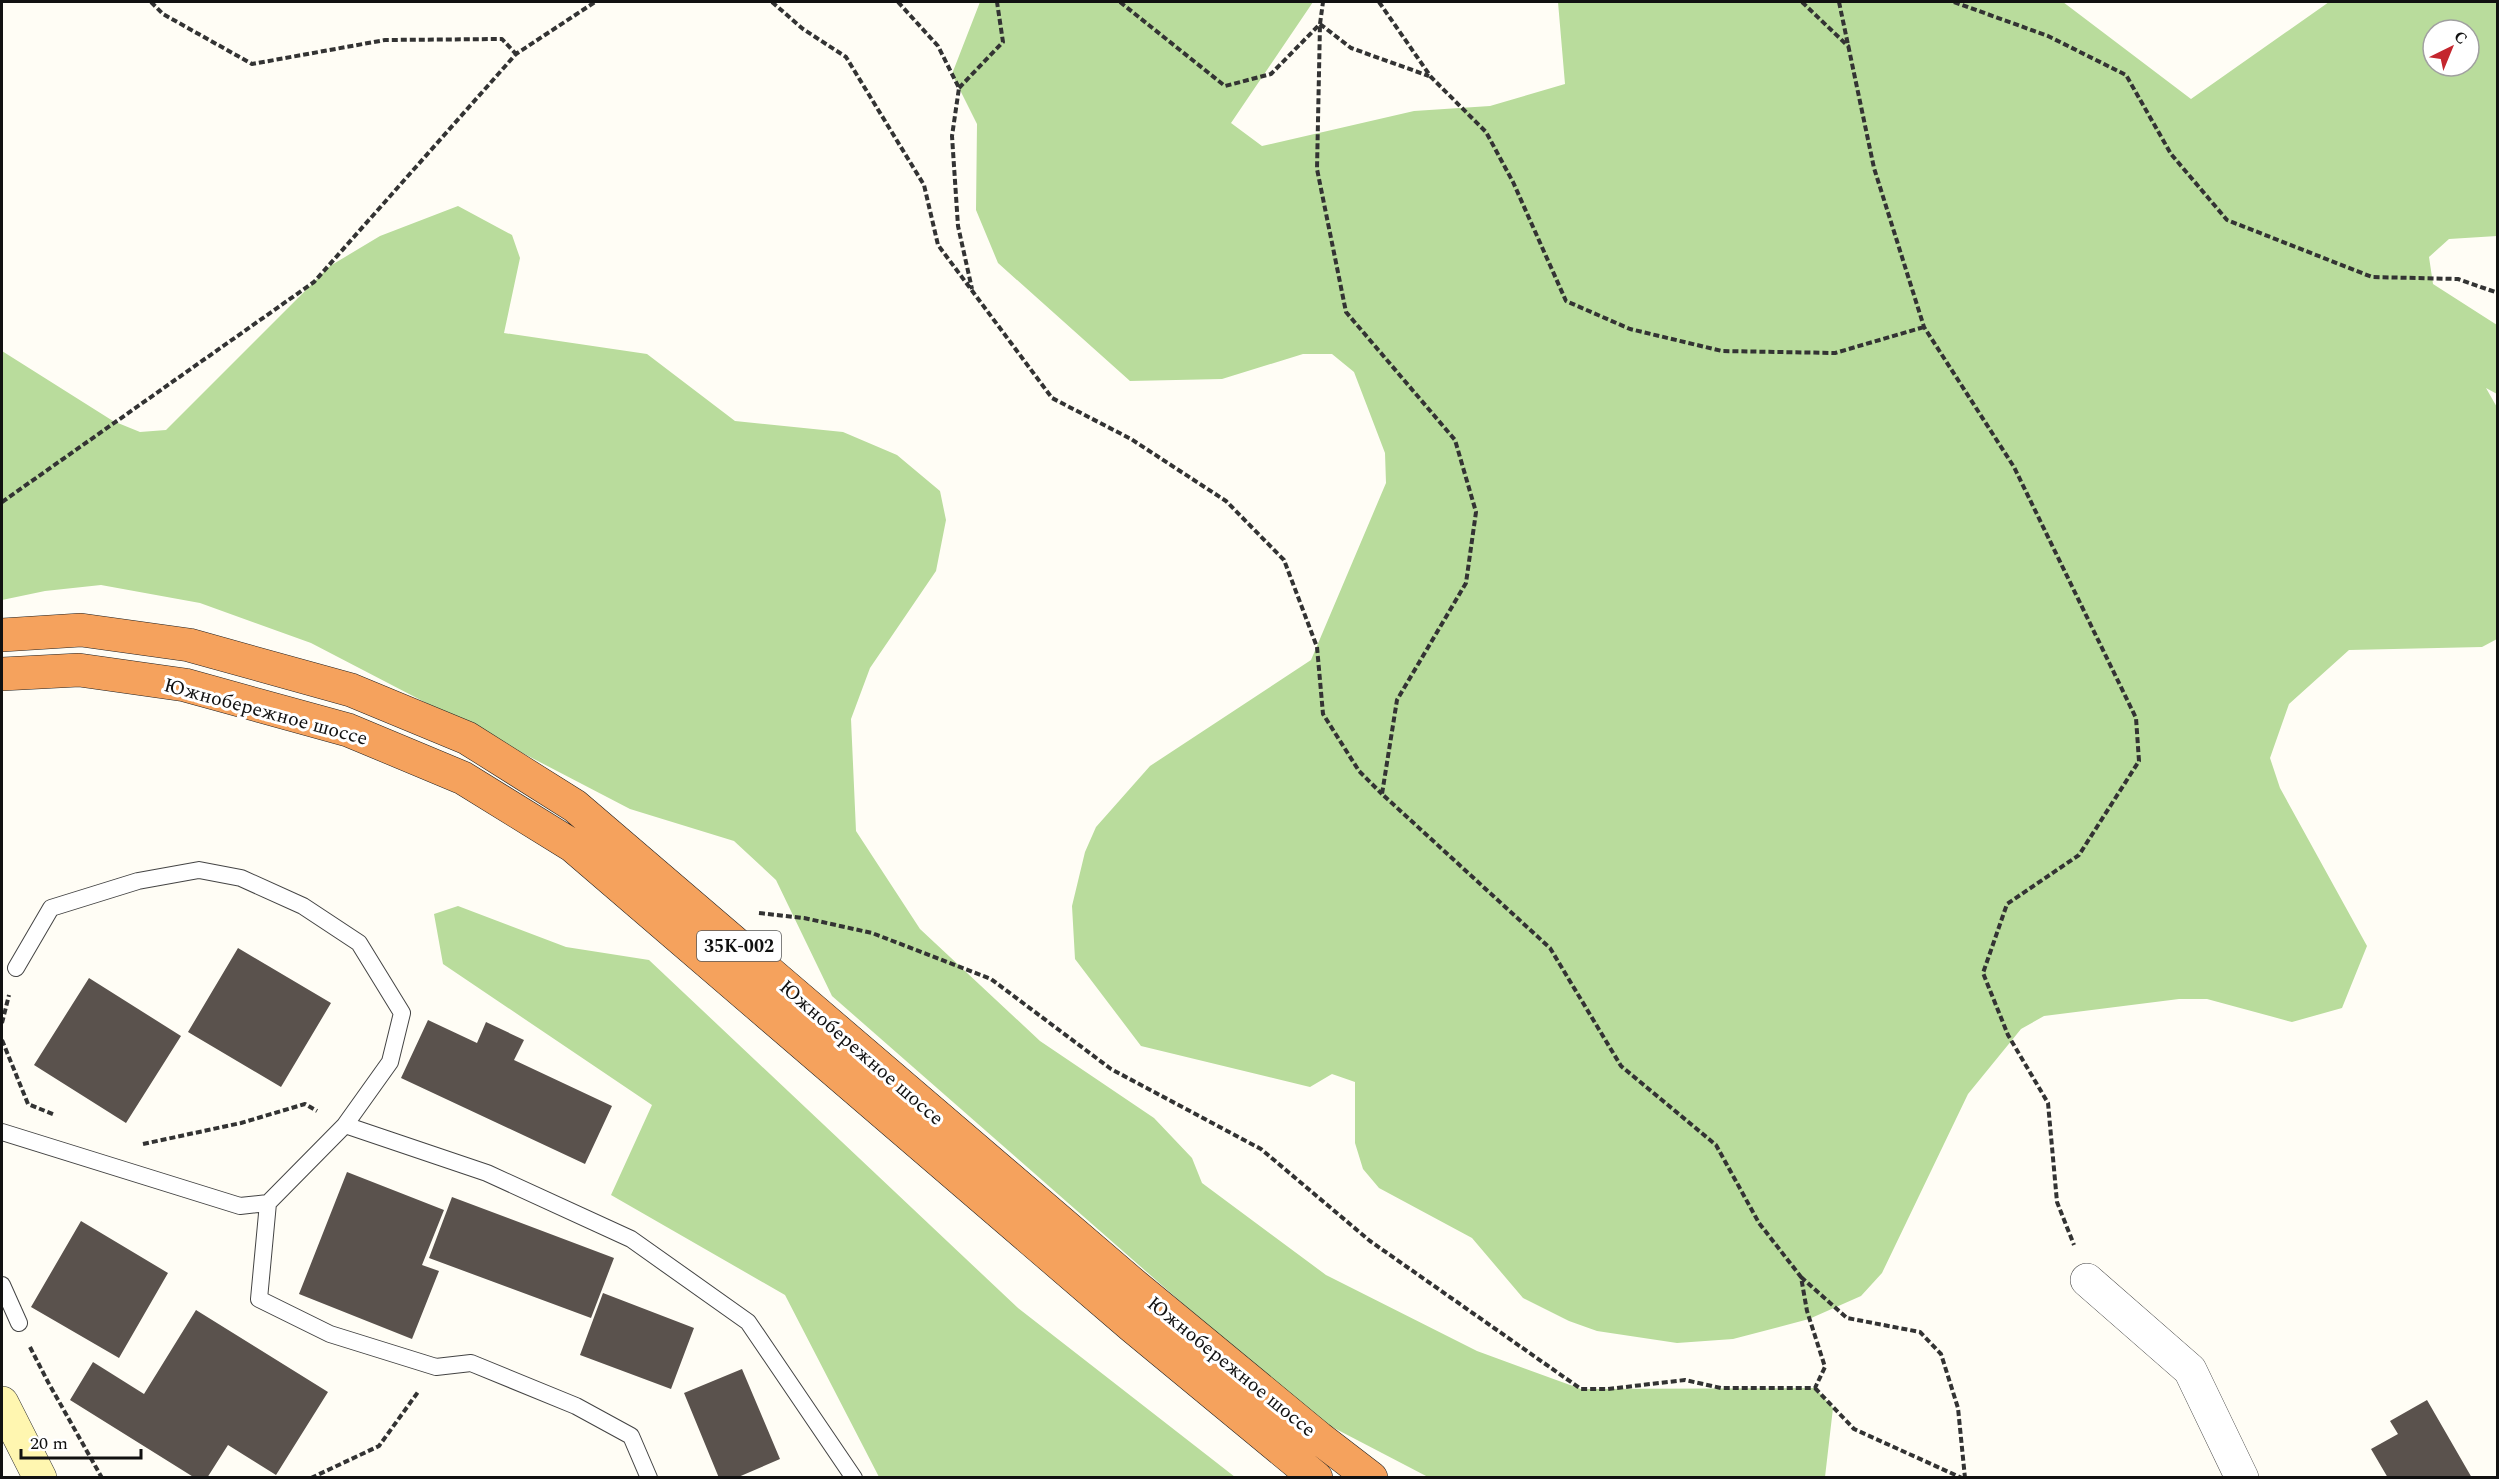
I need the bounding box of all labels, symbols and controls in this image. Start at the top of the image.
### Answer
north arrow [2421,18,2481,78]
text: С [2448,25,2473,50]
street label: Южнобережное шоссе [160,670,371,754]
road number: 35К-002 [697,931,781,961]
street label: Южнобережное шоссе [772,973,950,1133]
street label: Южнобережное шоссе [1140,1289,1322,1444]
scale bar [21,1422,141,1460]
text: 20 m [30,1430,68,1457]

